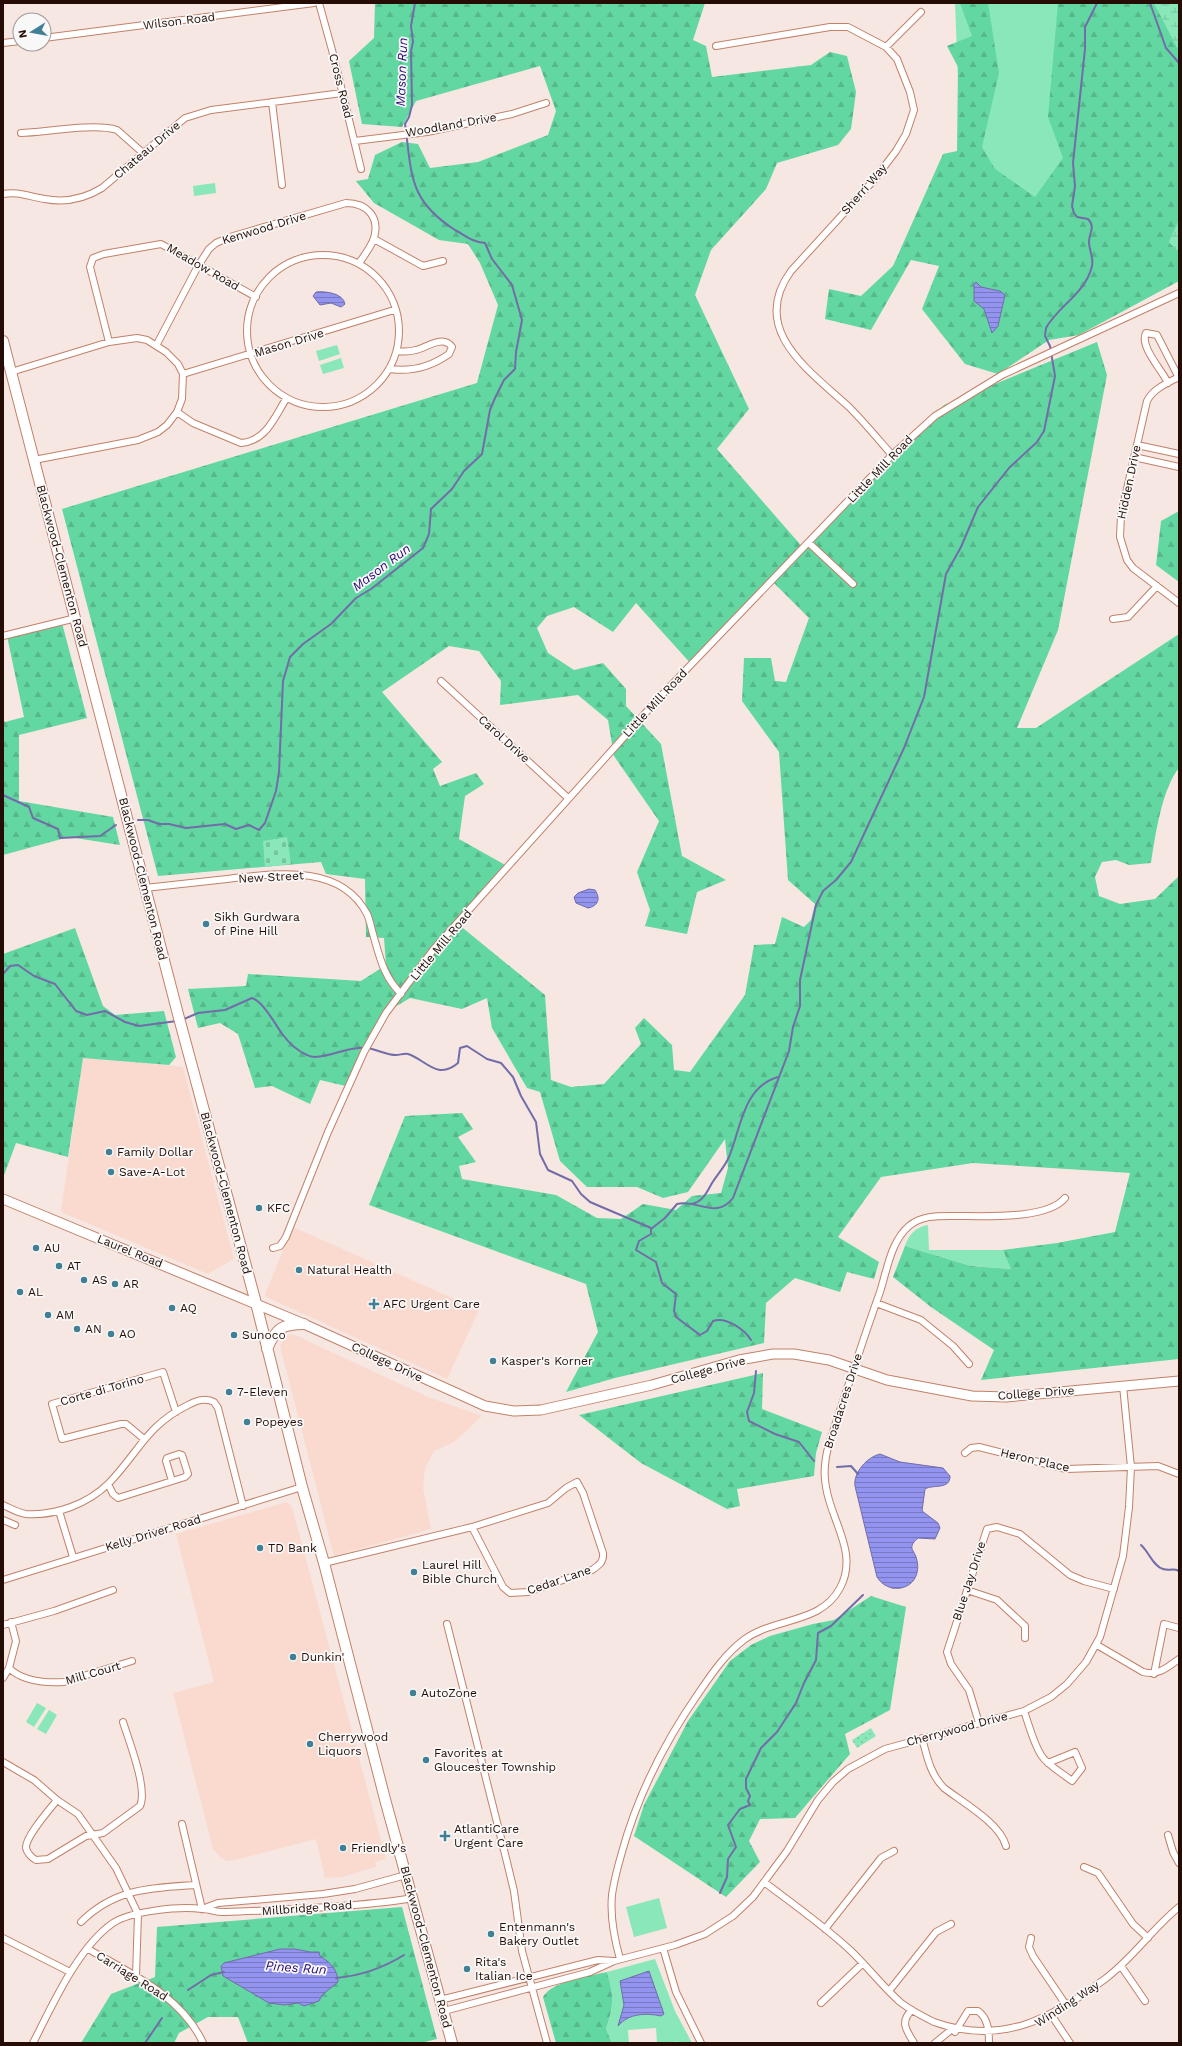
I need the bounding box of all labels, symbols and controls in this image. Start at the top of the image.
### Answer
street label: Wilson Road [142,10,216,32]
north arrow [12,12,52,52]
text: N [16,29,30,39]
water label: Mason Run [393,37,410,107]
street label: Cross Road [326,52,356,120]
street label: Woodland Drive [404,110,498,140]
street label: Chateau Drive [111,118,183,182]
street label: Sherri Way [838,160,890,217]
street label: Kenwood Drive [220,209,308,247]
street label: Meadow Road [164,241,242,293]
street label: Mason Drive [253,326,325,360]
street label: Little Mill Road [844,432,916,506]
street label: Hidden Drive [1114,444,1144,520]
street label: Blackwood-Clementon Road [34,483,90,649]
water label: Mason Run [349,541,413,594]
street label: Little Mill Road [620,666,690,740]
street label: Carol Drive [475,712,533,766]
street label: Blackwood-Clementon Road [116,796,170,962]
street label: New Street [238,868,304,886]
street label: Little Mill Road [407,907,475,983]
place label: Sikh Gurdwara of Pine Hill [214,910,300,938]
marker: Sikh Gurdwara of Pine Hill [201,919,211,929]
street label: Blackwood-Clementon Road [198,1110,254,1276]
place label: Family Dollar [117,1145,193,1159]
marker: Family Dollar [104,1147,114,1157]
place label: Save-A-Lot [119,1165,185,1179]
marker: Save-A-Lot [106,1167,116,1177]
place label: KFC [267,1201,290,1215]
marker: KFC [254,1203,264,1213]
street label: Laurel Road [95,1231,165,1271]
place label: AU [44,1241,60,1255]
marker: AU [31,1243,41,1253]
place label: AT [67,1259,81,1273]
marker: AT [54,1261,64,1271]
place label: Natural Health [307,1263,392,1277]
marker: Natural Health [294,1265,304,1275]
place label: AS [92,1273,108,1287]
marker: AS [79,1275,89,1285]
place label: AR [123,1277,139,1291]
marker: AR [110,1279,120,1289]
place label: AL [28,1285,43,1299]
marker: AL [15,1287,25,1297]
place label: AFC Urgent Care [383,1297,480,1311]
marker: AFC Urgent Care [368,1298,380,1310]
place label: AQ [180,1301,197,1315]
marker: AQ [167,1303,177,1313]
place label: AM [56,1308,74,1322]
marker: AM [43,1310,53,1320]
place label: AN [85,1322,102,1336]
marker: AN [72,1324,82,1334]
place label: AO [119,1327,136,1341]
place label: Sunoco [242,1328,286,1342]
marker: AO [106,1329,116,1339]
marker: Sunoco [229,1330,239,1340]
street label: College Drive [349,1339,425,1385]
street label: Broadacres Drive [821,1351,865,1450]
street label: College Drive [669,1353,747,1387]
place label: Kasper's Korner [501,1354,593,1368]
marker: Kasper's Korner [488,1356,498,1366]
street label: Corte di Torino [59,1371,145,1409]
street label: College Drive [997,1383,1075,1403]
place label: 7-Eleven [237,1385,288,1399]
marker: 7-Eleven [224,1387,234,1397]
place label: Popeyes [255,1415,303,1429]
marker: Popeyes [242,1417,252,1427]
street label: Heron Place [999,1445,1071,1475]
street label: Kelly Driver Road [104,1512,202,1554]
street label: Blue Jay Drive [950,1540,988,1622]
place label: TD Bank [268,1541,317,1555]
marker: TD Bank [255,1543,265,1553]
place label: Laurel Hill Bible Church [422,1558,497,1586]
street label: Cedar Lane [525,1563,593,1597]
marker: Laurel Hill Bible Church [409,1567,419,1577]
place label: Dunkin' [301,1650,345,1664]
marker: Dunkin' [288,1652,298,1662]
street label: Mill Court [64,1658,122,1688]
place label: AutoZone [421,1686,477,1700]
marker: AutoZone [408,1688,418,1698]
street label: Cherrywood Drive [905,1709,1009,1749]
place label: Cherrywood Liquors [318,1730,388,1758]
marker: Cherrywood Liquors [305,1739,315,1749]
place label: Favorites at Gloucester Township [434,1746,556,1774]
marker: Favorites at Gloucester Township [421,1755,431,1765]
place label: AtlantiCare Urgent Care [454,1822,524,1850]
marker: AtlantiCare Urgent Care [439,1830,451,1842]
place label: Friendly's [351,1841,406,1855]
marker: Friendly's [338,1843,348,1853]
street label: Blackwood-Clementon Road [398,1864,454,2030]
street label: Millbridge Road [261,1898,353,1918]
place label: Entenmann's Bakery Outlet [499,1920,579,1948]
marker: Entenmann's Bakery Outlet [486,1929,496,1939]
street label: Carriage Road [94,1948,170,2004]
place label: Rita's Italian Ice [475,1955,533,1983]
water label: Pines Run [265,1958,327,1977]
marker: Rita's Italian Ice [462,1964,472,1974]
street label: Winding Way [1032,1977,1103,2030]

